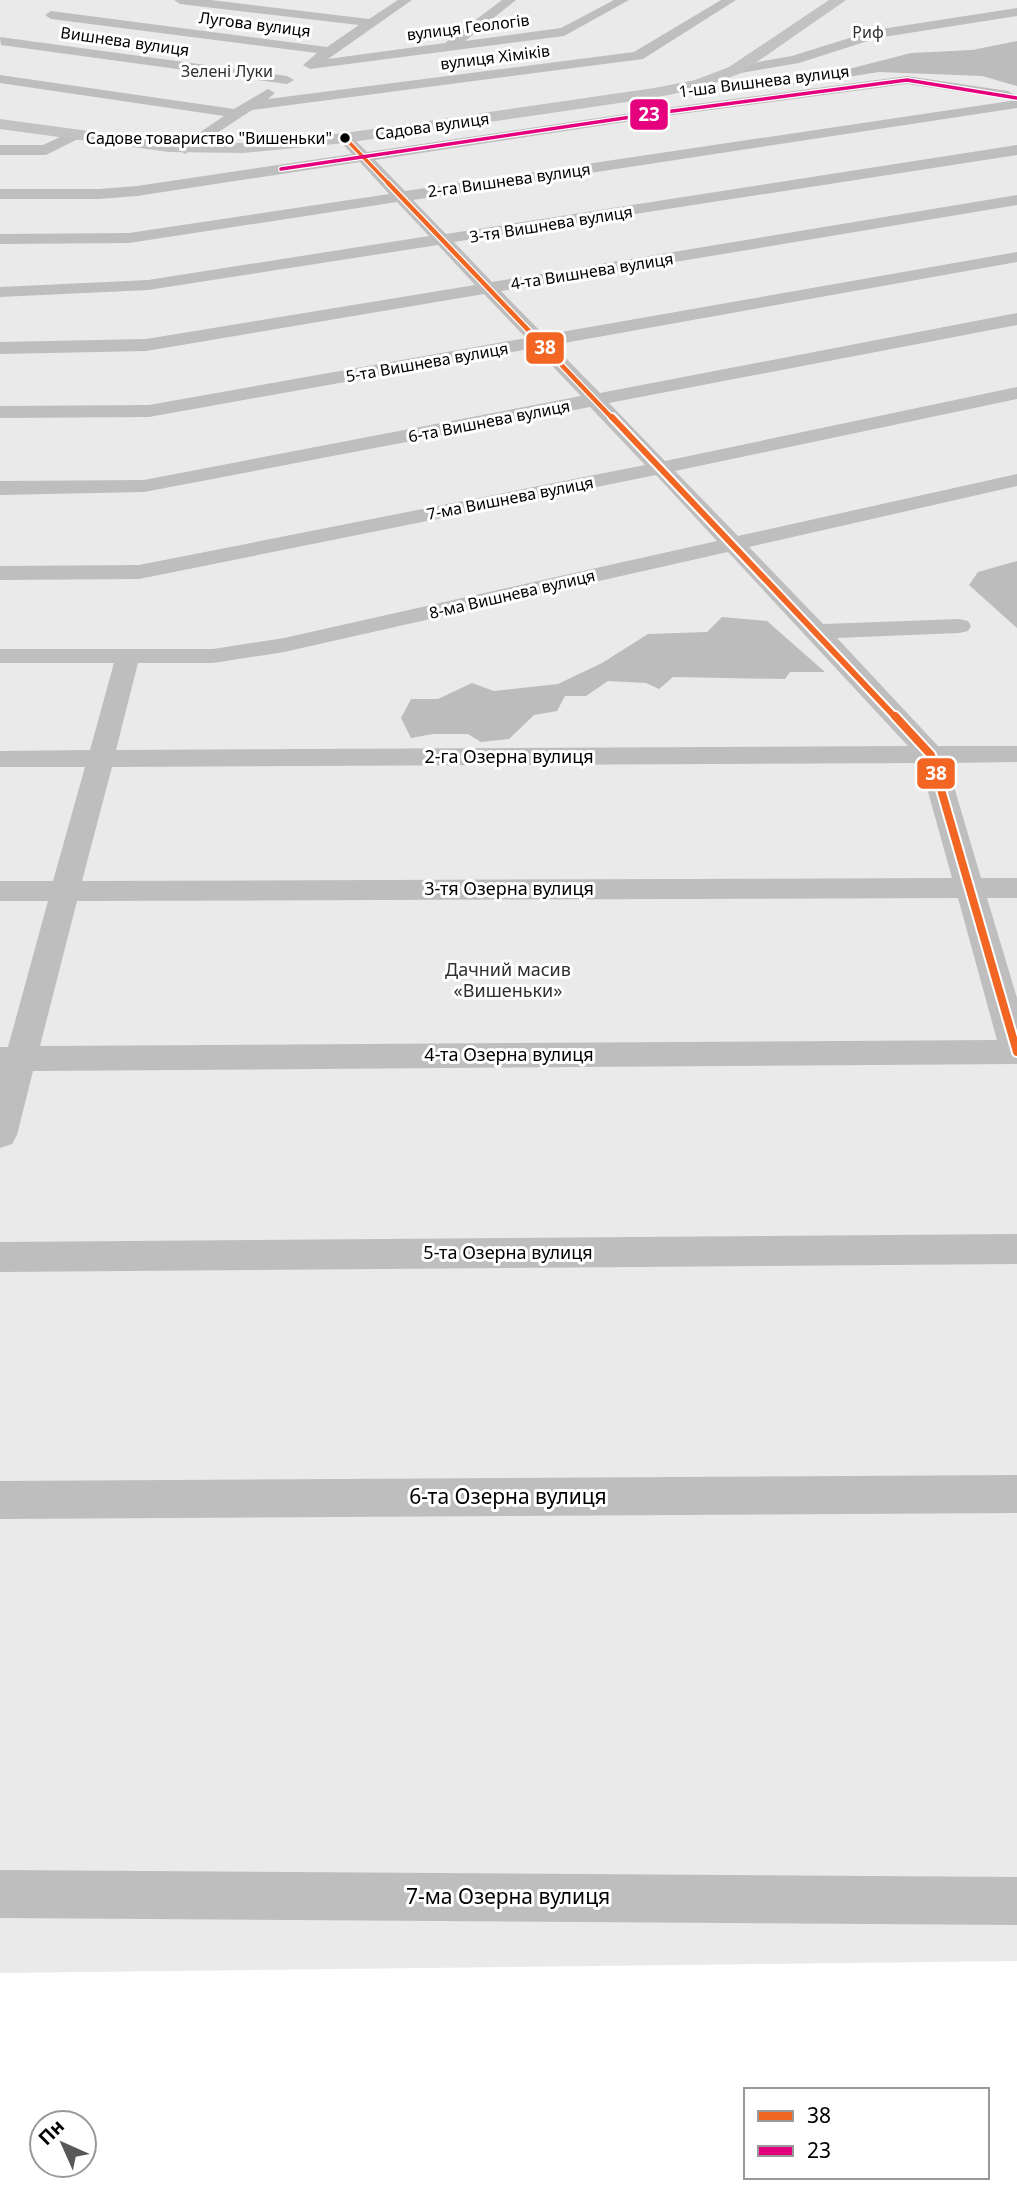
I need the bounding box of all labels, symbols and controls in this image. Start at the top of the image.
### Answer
street label: Лугова вулиця [198,6,312,42]
street label: вулиця Геологів [405,9,531,45]
street label: Вишнева вулиця [59,21,191,61]
park label: Риф [852,21,884,43]
street label: вулиця Хіміків [439,39,551,75]
park label: Зелені Луки [181,60,273,82]
street label: 1-ша Вишнева вулиця [678,60,850,102]
line badge: 23 [629,98,669,131]
text: 23 [638,101,660,127]
street label: Садова вулиця [374,107,490,145]
place label: Садове товариство "Вишеньки" [86,127,332,149]
marker: Садове товариство "Вишеньки" [338,131,352,145]
street label: 2-га Вишнева вулиця [426,158,592,202]
street label: 3-тя Вишнева вулиця [468,200,634,248]
street label: 4-та Вишнева вулиця [509,247,675,295]
line badge: 38 [525,331,565,365]
text: 38 [534,334,556,360]
street label: 5-та Вишнева вулиця [344,337,510,387]
street label: 6-та Вишнева вулиця [406,395,572,447]
street label: 7-ма Вишнева вулиця [425,471,595,525]
street label: 8-ма Вишнева вулиця [427,564,597,624]
street label: 2-га Озерна вулиця [424,744,594,768]
line badge: 38 [916,757,956,790]
text: 38 [925,760,947,786]
street label: 3-тя Озерна вулиця [424,876,594,900]
park label: Дачний масив «Вишеньки» [445,957,571,1002]
street label: 4-та Озерна вулиця [424,1042,594,1066]
street label: 5-та Озерна вулиця [423,1240,593,1264]
street label: 6-та Озерна вулиця [409,1482,607,1510]
street label: 7-ма Озерна вулиця [406,1882,610,1910]
legend [744,2088,989,2179]
text: 38 [807,2101,831,2129]
north arrow [28,2109,98,2179]
text: Пн [32,2113,70,2151]
text: 23 [807,2136,831,2164]

